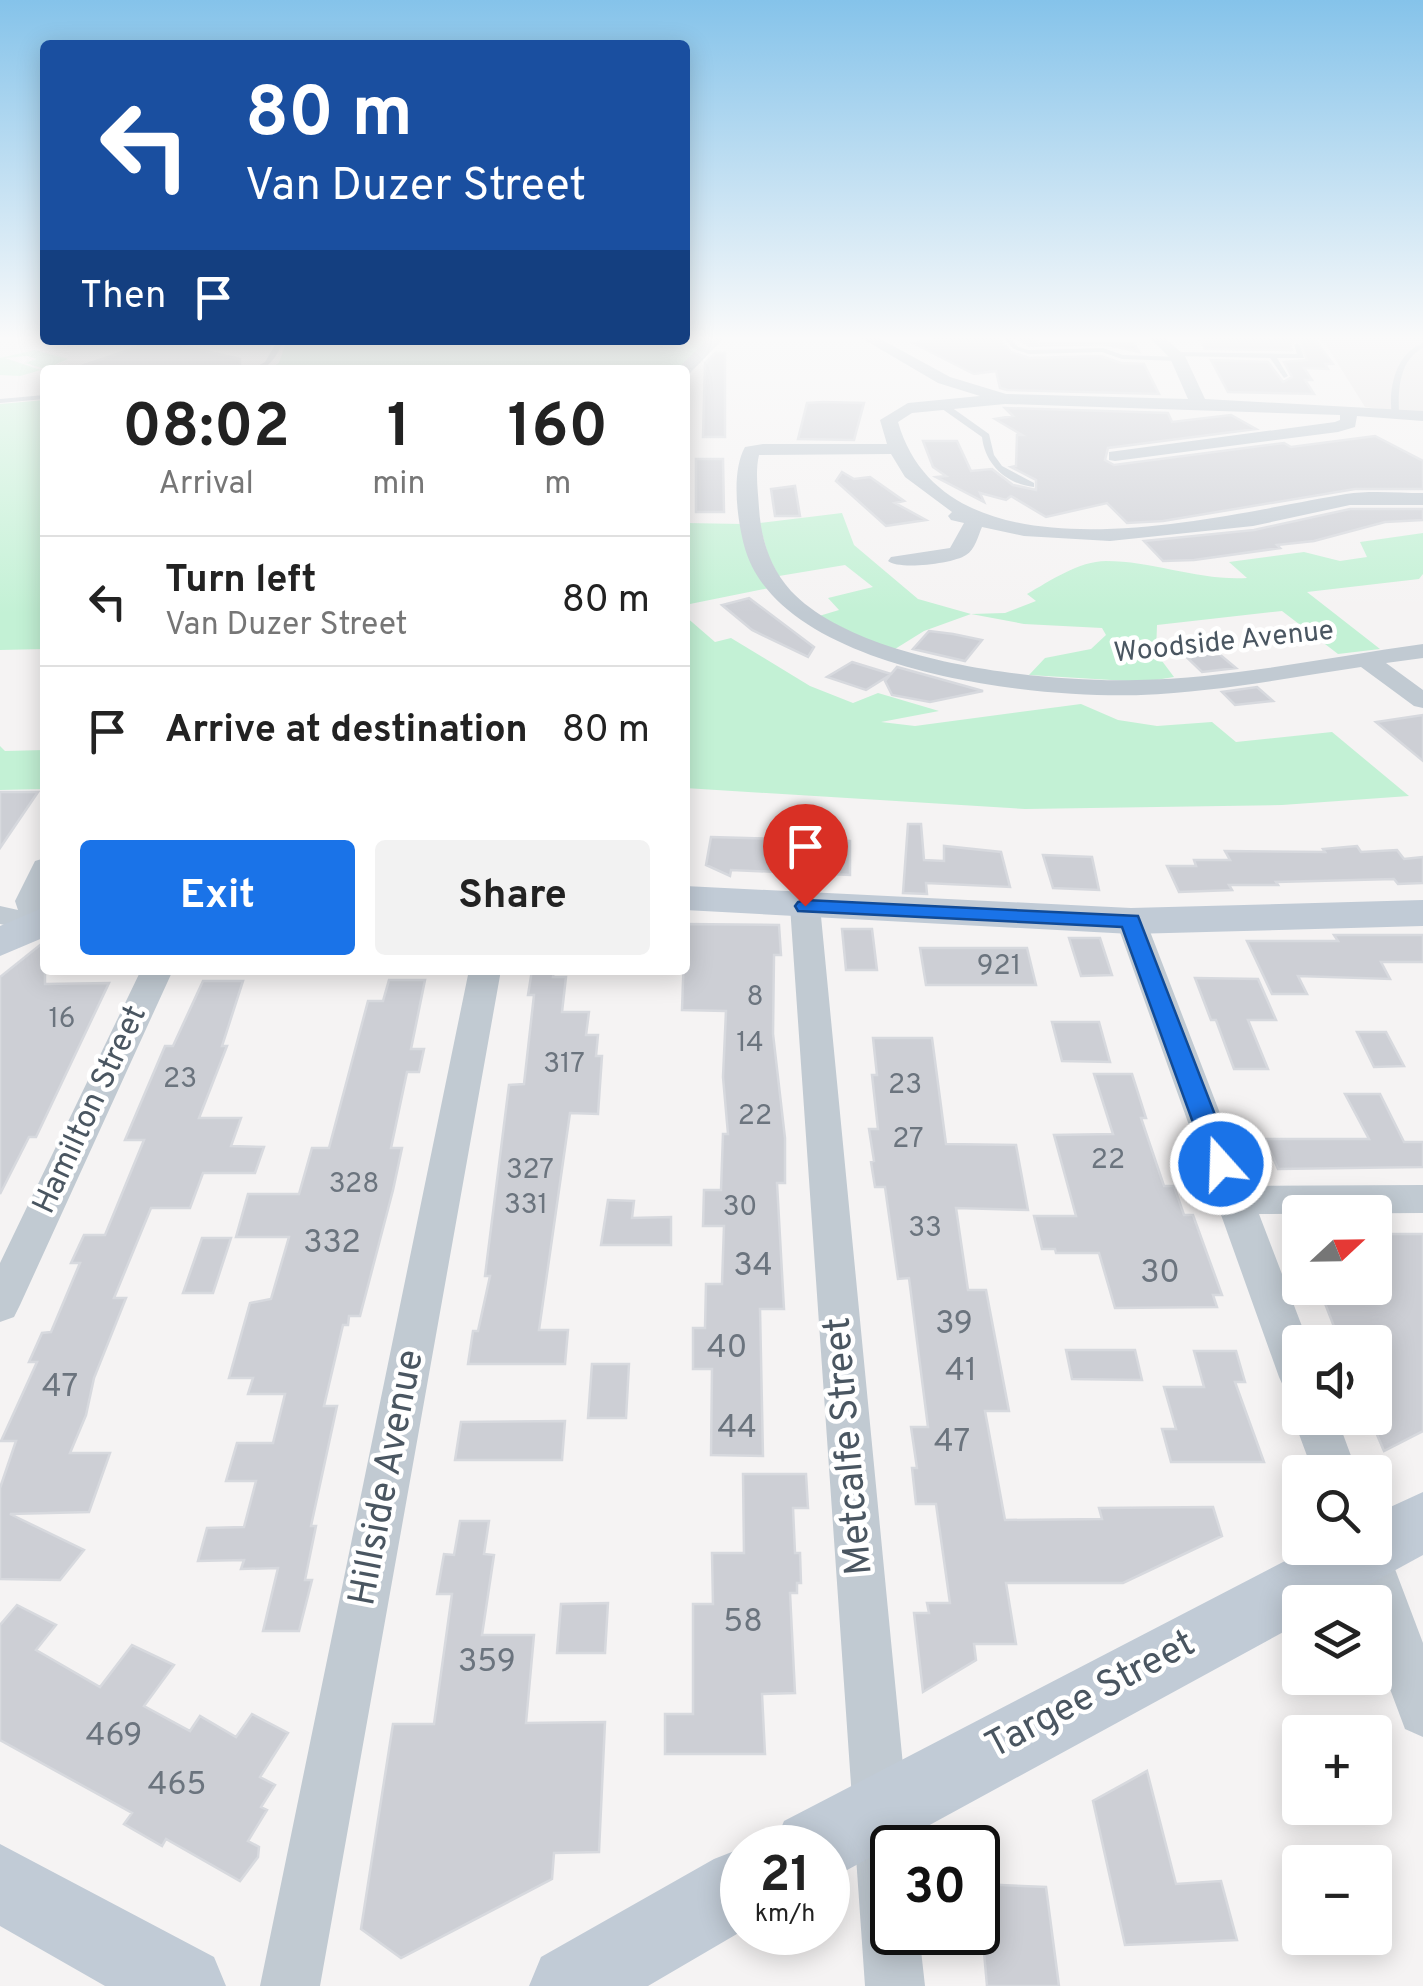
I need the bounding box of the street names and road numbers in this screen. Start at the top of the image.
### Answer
street label: Woodside Avenue [1112,614,1336,672]
street label: Hamilton Street [25,999,157,1221]
street label: Metcalfe Street [814,1315,886,1577]
street label: Hillside Avenue [339,1346,437,1610]
street label: Targee Street [978,1620,1204,1772]

